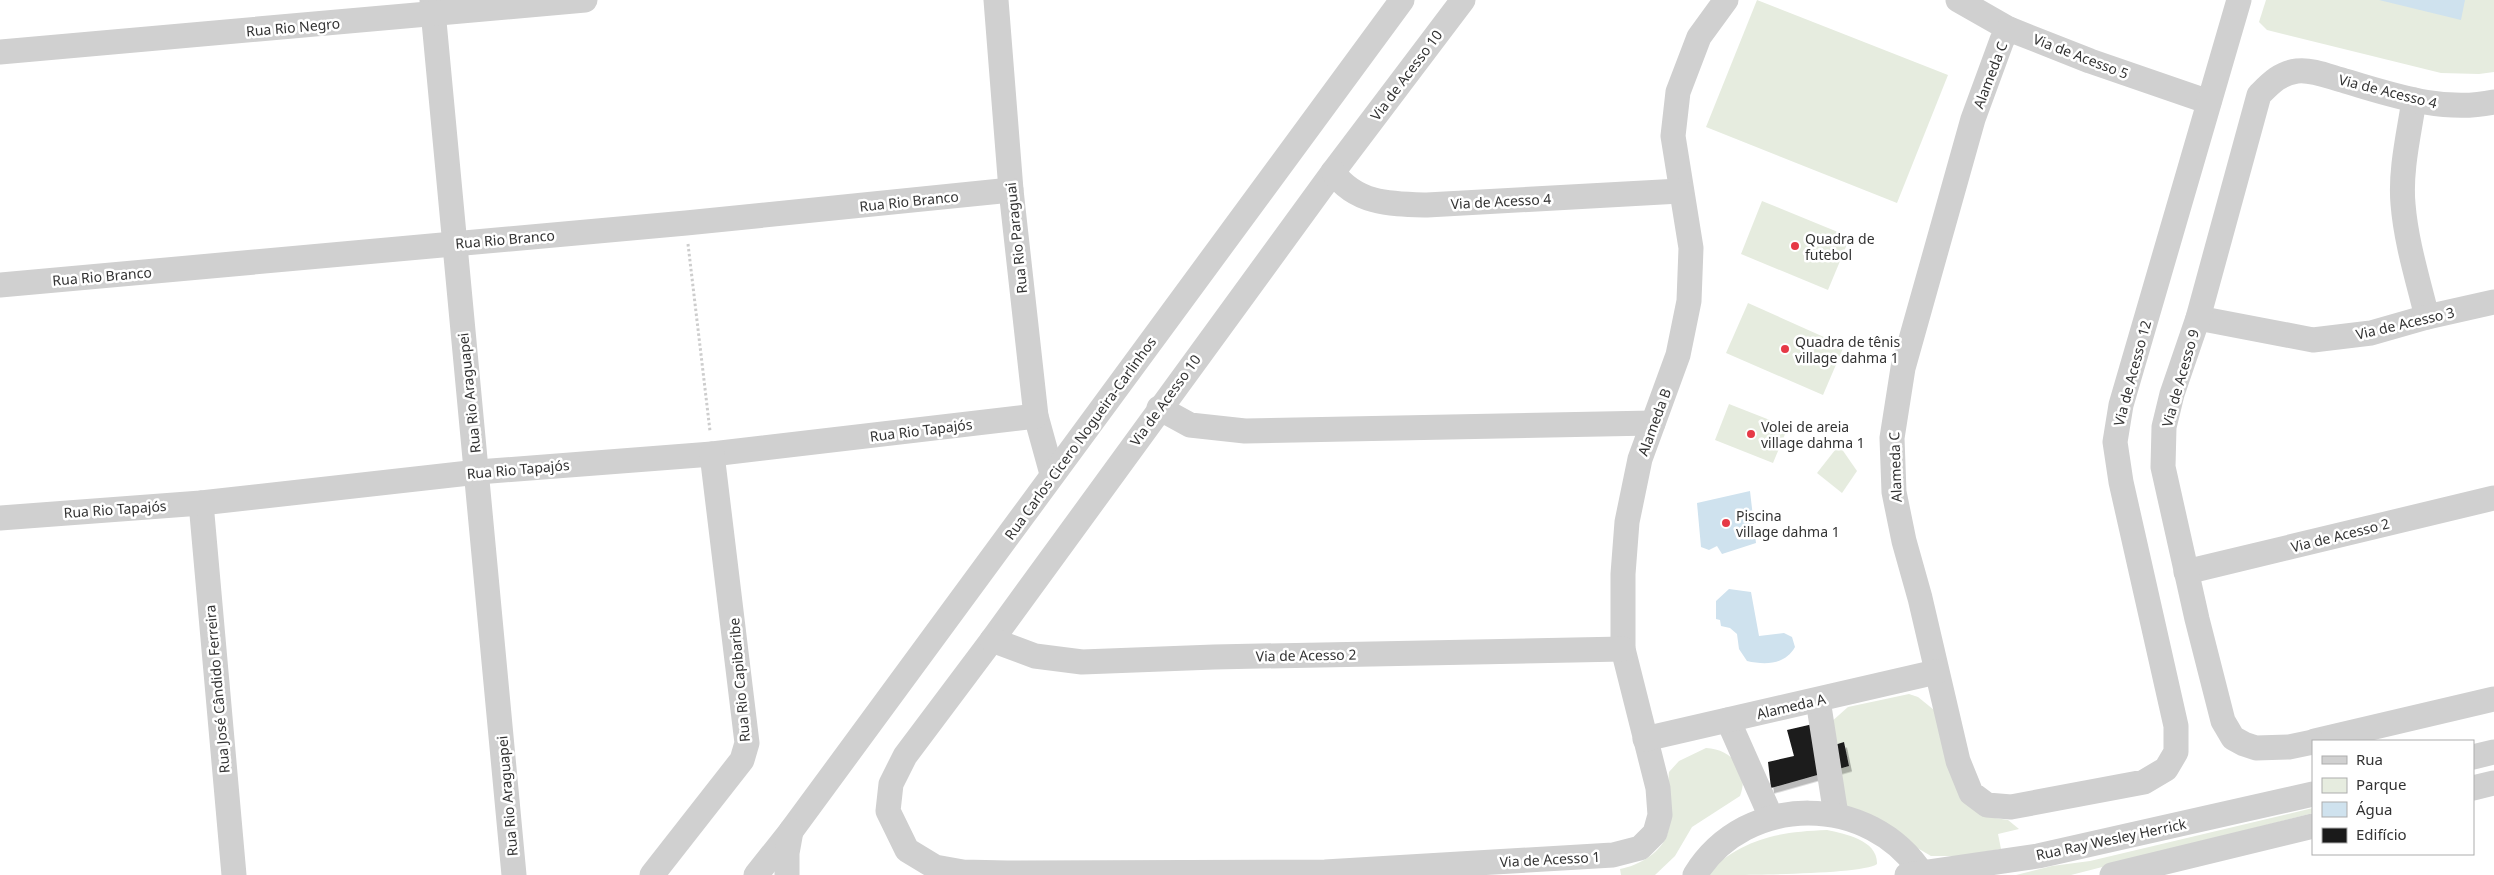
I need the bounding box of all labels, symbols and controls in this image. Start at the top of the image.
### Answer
street label: Rua Rio Negro [245,13,341,41]
street label: Via de Acesso 10 [1366,26,1446,124]
street label: Via de Acesso 5 [2031,29,2131,83]
street label: Alameda C [1969,39,2012,111]
street label: Via de Acesso 4 [2337,70,2439,112]
street label: Rua Rio Paraguai [1001,181,1031,295]
street label: Rua Rio Branco [858,186,960,216]
street label: Via de Acesso 4 [1450,189,1552,213]
street label: Rua Rio Branco [455,225,555,253]
place label: Quadra de futebol [1805,229,1875,264]
marker: Quadra de futebol [1789,240,1801,252]
street label: Rua Rio Branco [52,262,152,290]
street label: Via de Acesso 3 [2354,302,2456,344]
street label: Via de Acesso 12 [2109,318,2155,428]
street label: Via de Acesso 9 [2157,327,2203,429]
street label: Rua Rio Araguapei [453,332,485,454]
place label: Quadra de tênis village dahma 1 [1795,332,1900,367]
street label: Rua Carlos Cicero Nogueira-Carlinhos [1000,333,1160,543]
marker: Quadra de tênis village dahma 1 [1779,343,1791,355]
street label: Via de Acesso 10 [1125,350,1205,450]
street label: Alameda B [1633,386,1675,458]
street label: Rua Rio Tapajós [869,414,974,446]
place label: Volei de areia village dahma 1 [1761,417,1865,452]
marker: Volei de areia village dahma 1 [1745,428,1757,440]
street label: Alameda C [1884,431,1906,502]
street label: Rua Rio Tapajós [466,455,570,483]
street label: Rua Rio Tapajós [63,496,167,522]
place label: Piscina village dahma 1 [1736,506,1840,541]
street label: Via de Acesso 2 [2289,514,2391,556]
marker: Piscina village dahma 1 [1720,517,1732,529]
street label: Rua José Cândido Ferreira [200,604,234,774]
street label: Rua Rio Capibaribe [724,617,754,743]
street label: Via de Acesso 2 [1255,645,1357,665]
street label: Alameda A [1755,689,1828,723]
street label: Rua Rio Araguapei [492,735,522,857]
legend [2312,740,2474,855]
text: Rua [2356,749,2383,769]
text: Parque [2356,774,2406,794]
text: Água [2356,799,2393,819]
street label: Rua Ray Wesley Herrick [2034,814,2188,864]
text: Edifício [2356,824,2407,844]
street label: Via de Acesso 1 [1499,847,1601,871]

